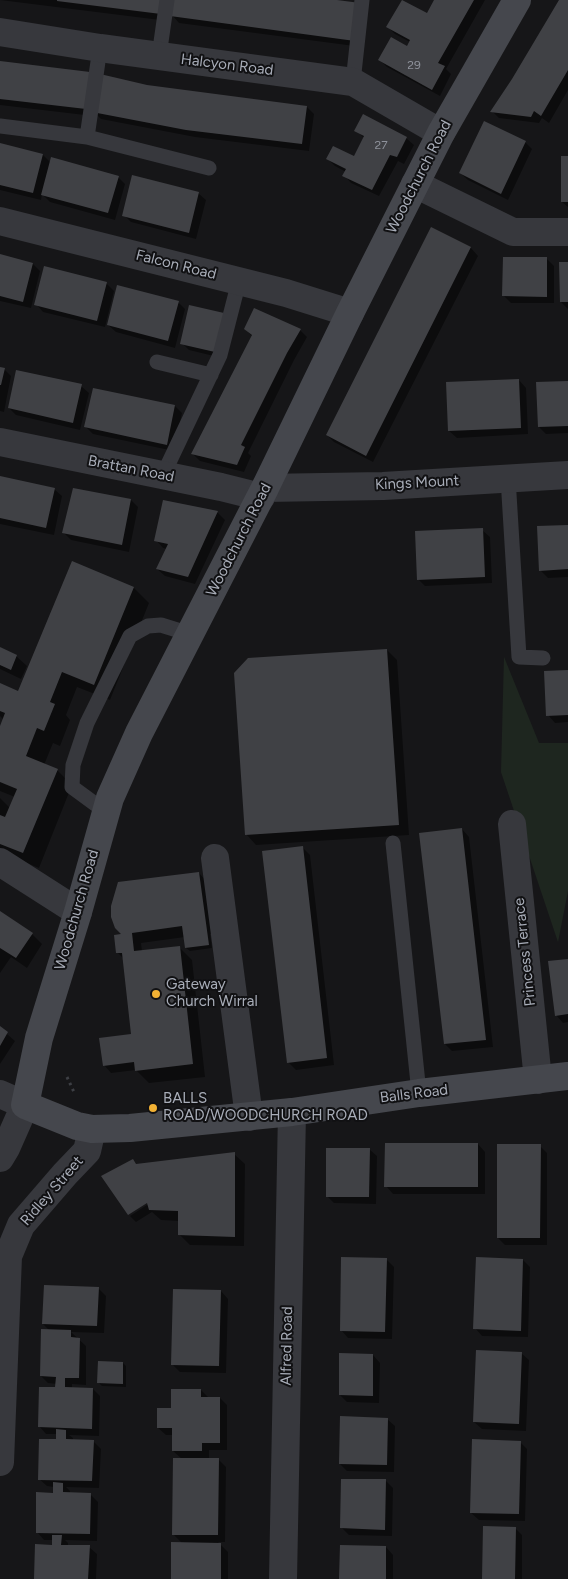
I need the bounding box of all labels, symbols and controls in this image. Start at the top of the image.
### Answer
street label: Halcyon Road [180,50,274,80]
house number: 29 [407,58,421,72]
street label: Woodchurch Road [383,117,455,237]
house number: 27 [374,138,388,152]
street label: Falcon Road [134,246,218,284]
street label: Brattan Road [86,452,176,486]
street label: Kings Mount [374,472,460,494]
street label: Woodchurch Road [203,480,275,600]
street label: Woodchurch Road [51,848,103,972]
street label: Princess Terrace [510,897,540,1007]
place label: Gateway Church Wirral [166,976,258,1011]
marker: Gateway Church Wirral [150,988,162,1000]
street label: Balls Road [379,1081,449,1107]
place label: BALLS ROAD/WOODCHURCH ROAD [163,1090,368,1125]
marker: BALLS ROAD/WOODCHURCH ROAD [147,1102,159,1114]
street label: Ridley Street [17,1152,87,1230]
street label: Alfred Road [277,1306,297,1386]

